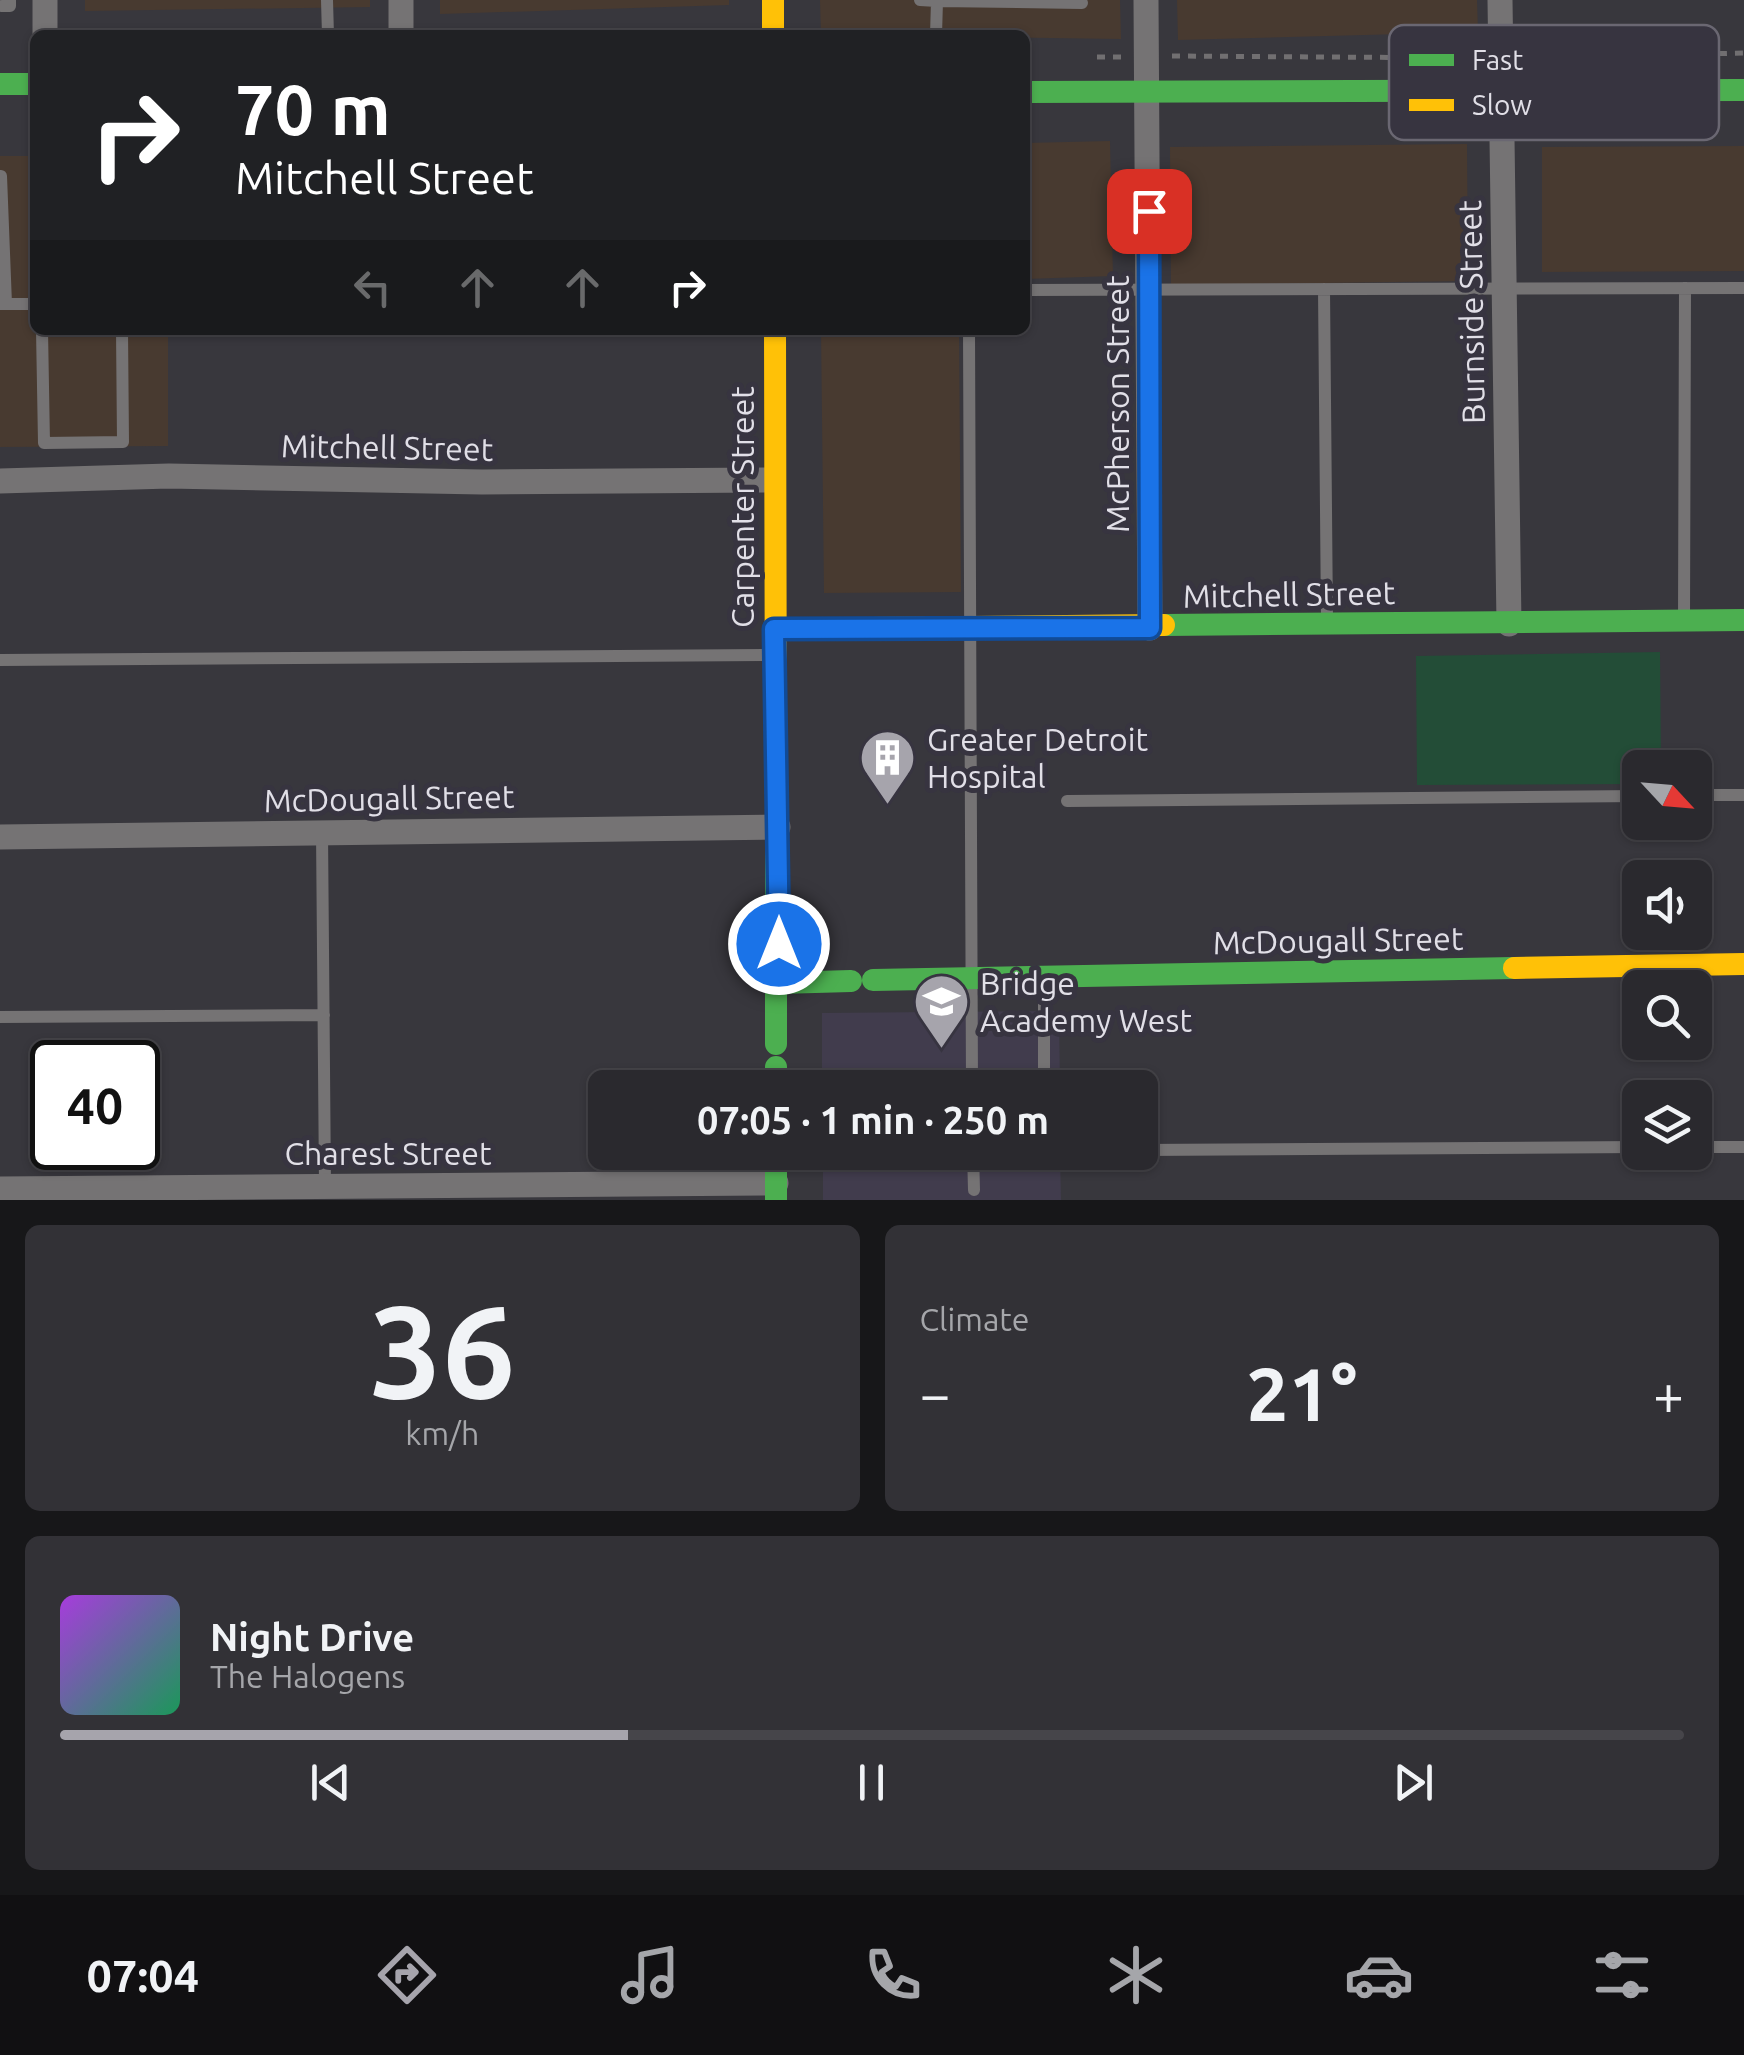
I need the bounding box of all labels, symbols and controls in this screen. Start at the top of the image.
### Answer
legend [1389,25,1719,140]
text: Fast [1472,44,1523,75]
icon: right [70,70,200,200]
text: 70 m [235,70,391,148]
text: Slow [1472,89,1532,120]
text: Mitchell Street [235,152,534,203]
pin [1107,169,1192,254]
icon: arrive [1122,184,1177,239]
street label: Burnside Street [1451,199,1491,424]
icon: left [345,260,400,315]
icon: ahead [450,260,505,315]
icon: ahead [555,260,610,315]
icon: right [660,260,715,315]
street label: McPherson Street [1099,275,1135,533]
street label: Carpenter Street [724,386,760,628]
street label: Mitchell Street [281,427,494,467]
street label: Mitchell Street [1183,574,1396,614]
place label: Greater Detroit Hospital [927,721,1148,794]
building icon: Greater Detroit Hospital [858,727,918,806]
north arrow [1622,750,1712,840]
map controls [1622,750,1712,1170]
street label: McDougall Street [263,778,515,818]
button: sound [1622,860,1712,950]
position arrow [727,892,831,996]
street label: McDougall Street [1212,920,1464,960]
place label: Bridge Academy West [980,965,1192,1038]
button: search [1622,970,1712,1060]
school or university icon: Bridge Academy West [911,971,971,1050]
speed limit sign: 40 [30,1040,160,1170]
button: layers [1622,1080,1712,1170]
text: 07:05 · 1 min · 250 m [697,1099,1049,1141]
street label: Charest Street [284,1135,492,1171]
text: 36 [369,1277,516,1423]
text: Climate [920,1301,1030,1337]
text: 21° [1246,1351,1357,1435]
text: − [920,1363,951,1424]
text: + [1653,1363,1684,1424]
text: km/h [405,1415,479,1451]
text: Night Drive [210,1616,414,1658]
text: The Halogens [210,1658,405,1694]
icon: previous [303,1755,358,1810]
icon: pause [844,1755,899,1810]
icon: next [1386,1755,1441,1810]
icon: directions [372,1940,442,2010]
icon: music [615,1940,685,2010]
icon: phone [858,1940,928,2010]
icon: climate [1101,1940,1171,2010]
icon: car [1344,1940,1414,2010]
icon: filters [1587,1940,1657,2010]
text: 07:04 [87,1950,199,2001]

